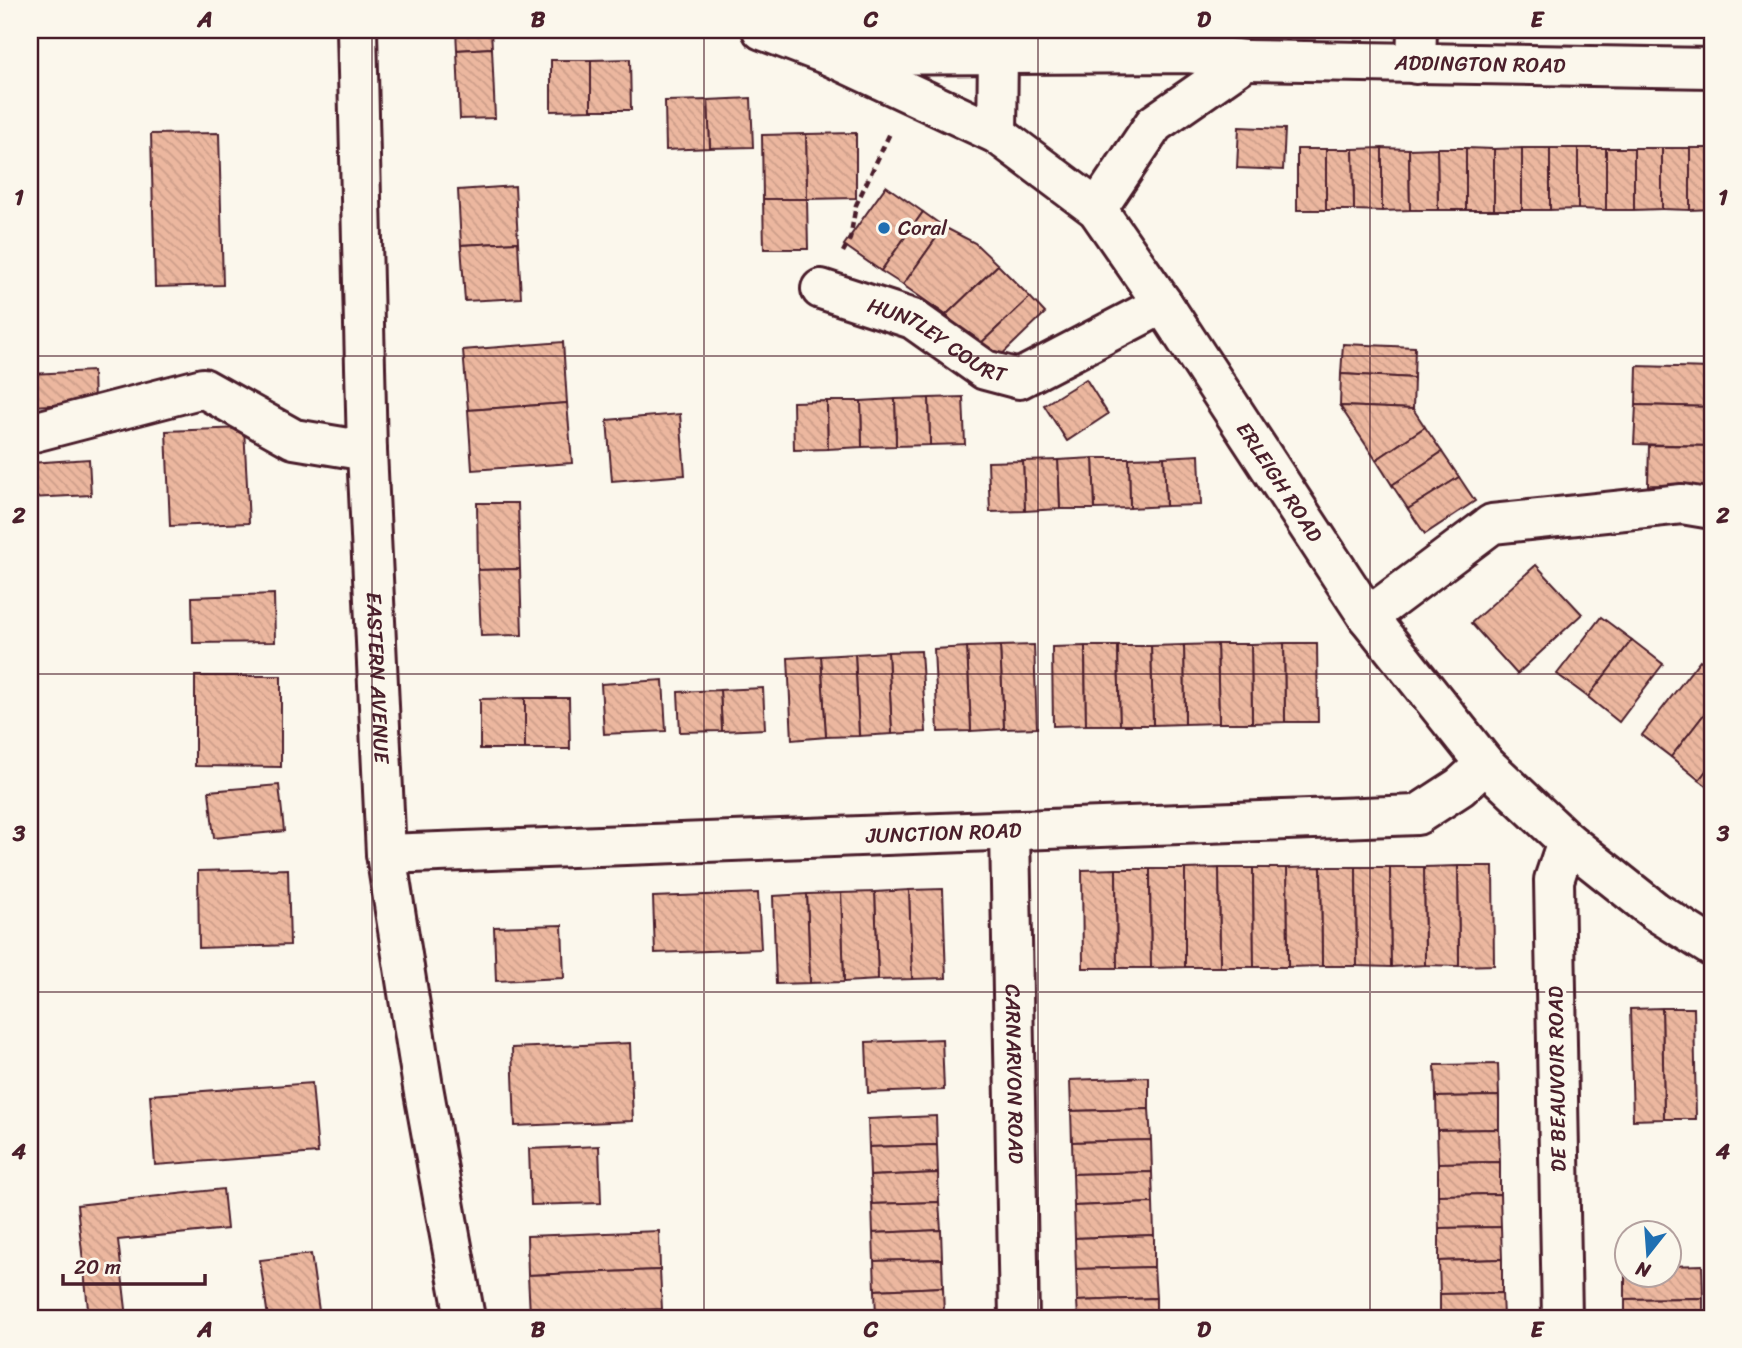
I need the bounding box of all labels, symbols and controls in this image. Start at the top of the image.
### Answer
text: A [196,0,213,40]
text: B [531,0,546,40]
text: C [863,0,879,40]
text: D [1197,0,1212,40]
text: E [1531,0,1546,40]
street label: ADDINGTON ROAD [1393,44,1566,84]
text: 1 [14,177,24,218]
text: 1 [1718,177,1728,218]
place label: Coral [898,209,948,247]
marker: Coral [876,220,892,236]
street label: HUNTLEY COURT [862,286,1012,394]
street label: ERLEIGH ROAD [1226,414,1334,551]
text: 2 [11,495,26,536]
text: 2 [1715,495,1730,536]
street label: EASTERN AVENUE [355,591,401,766]
street label: JUNCTION ROAD [864,811,1022,855]
text: 3 [12,813,26,854]
text: 3 [1716,813,1730,854]
street label: CARNARVON ROAD [994,984,1035,1165]
street label: DE BEAUVOIR ROAD [1536,985,1578,1172]
text: 4 [11,1131,27,1172]
text: 4 [1715,1131,1731,1172]
north arrow [1612,1218,1682,1288]
scale bar [63,1243,205,1287]
text: 20 m [74,1248,121,1286]
text: N [1631,1252,1655,1288]
text: A [196,1309,213,1348]
text: B [531,1309,546,1348]
text: C [863,1309,879,1348]
text: D [1197,1309,1212,1348]
text: E [1531,1309,1546,1348]

